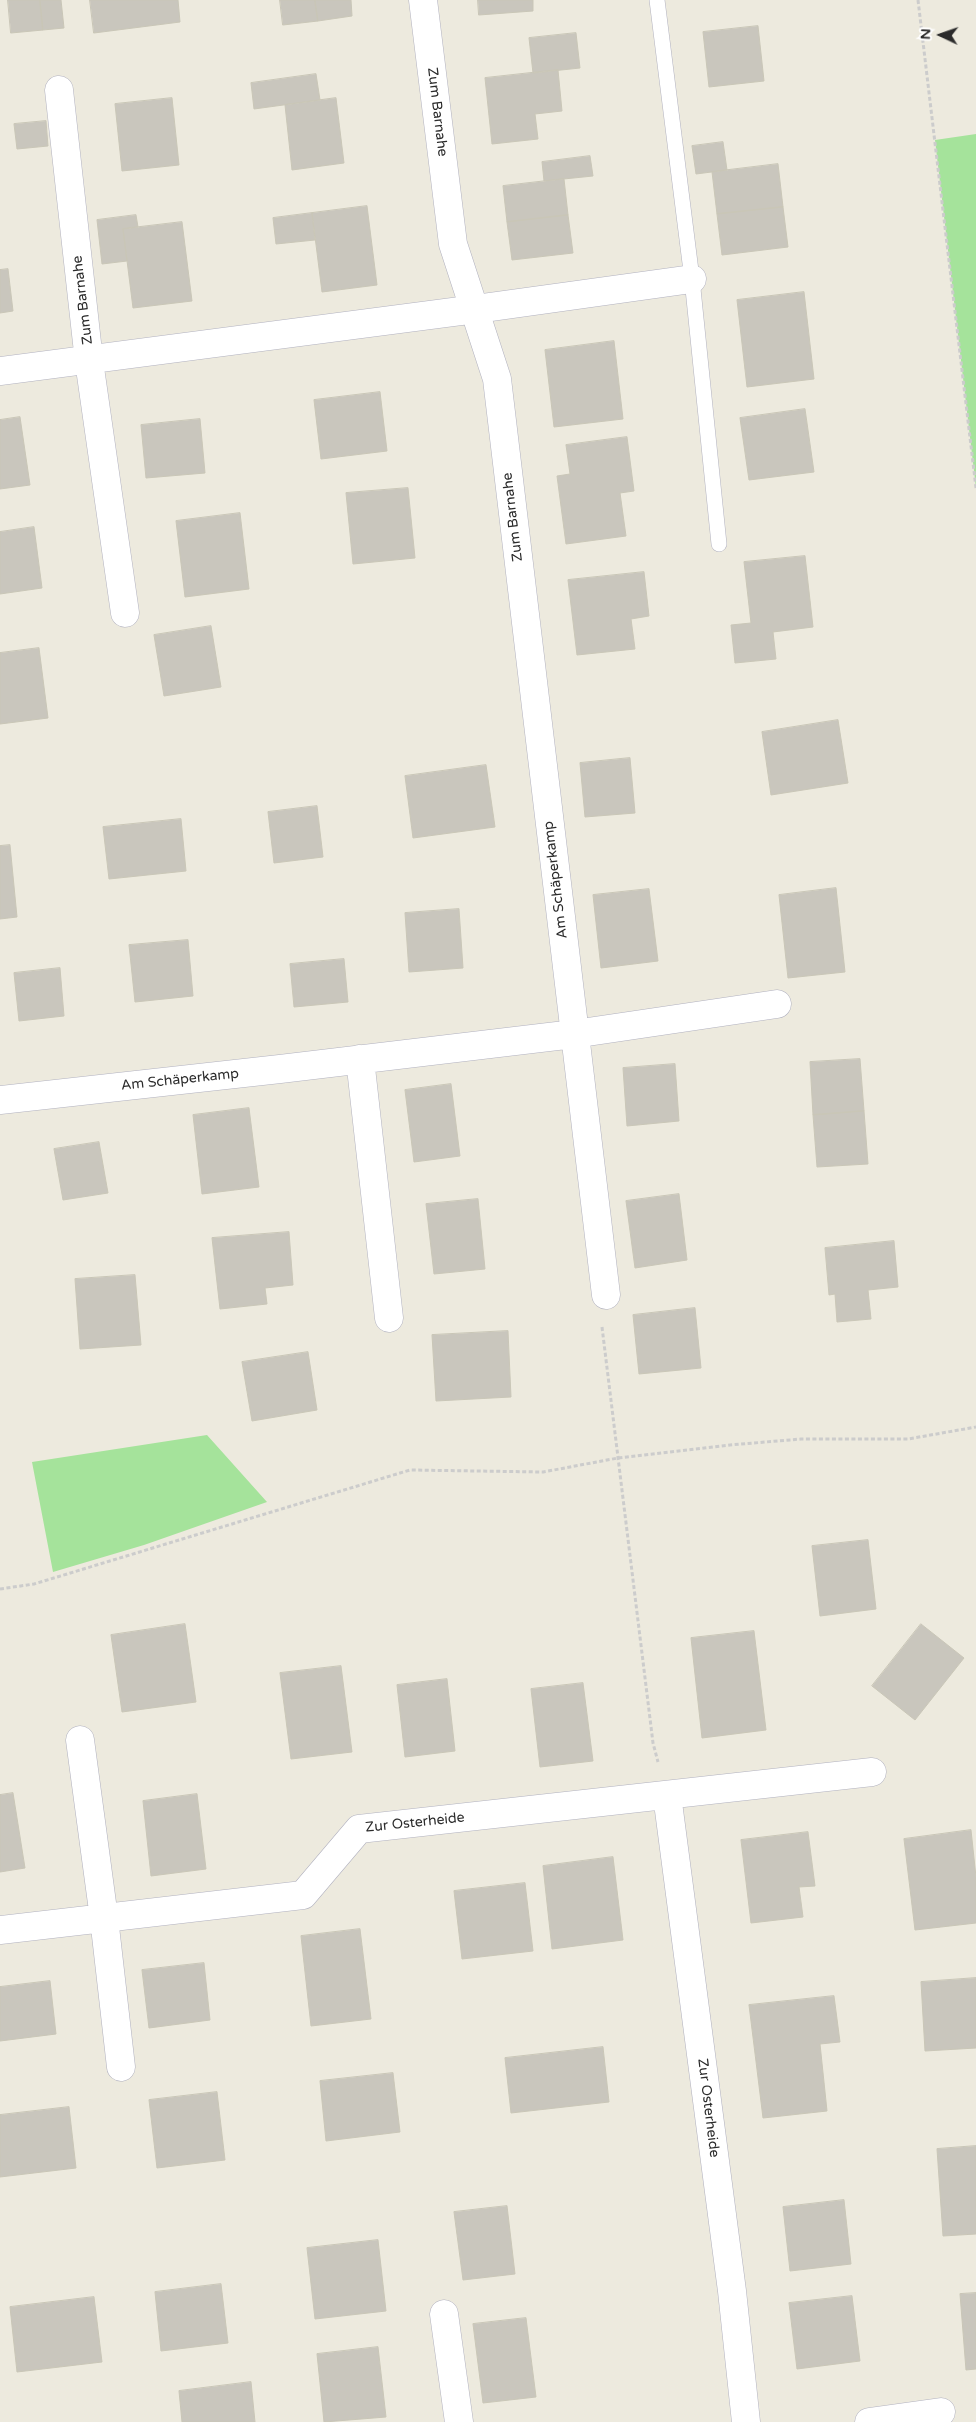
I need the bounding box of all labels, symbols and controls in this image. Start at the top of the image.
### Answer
north arrow [916,10,966,60]
text: N [917,28,934,40]
street label: Zum Barnahe [423,66,451,158]
street label: Zum Barnahe [69,254,97,346]
street label: Zum Barnahe [499,471,527,563]
street label: Am Schäperkamp [540,820,572,940]
street label: Am Schäperkamp [120,1065,240,1095]
street label: Zur Osterheide [365,1809,465,1837]
street label: Zur Osterheide [694,2058,722,2158]

